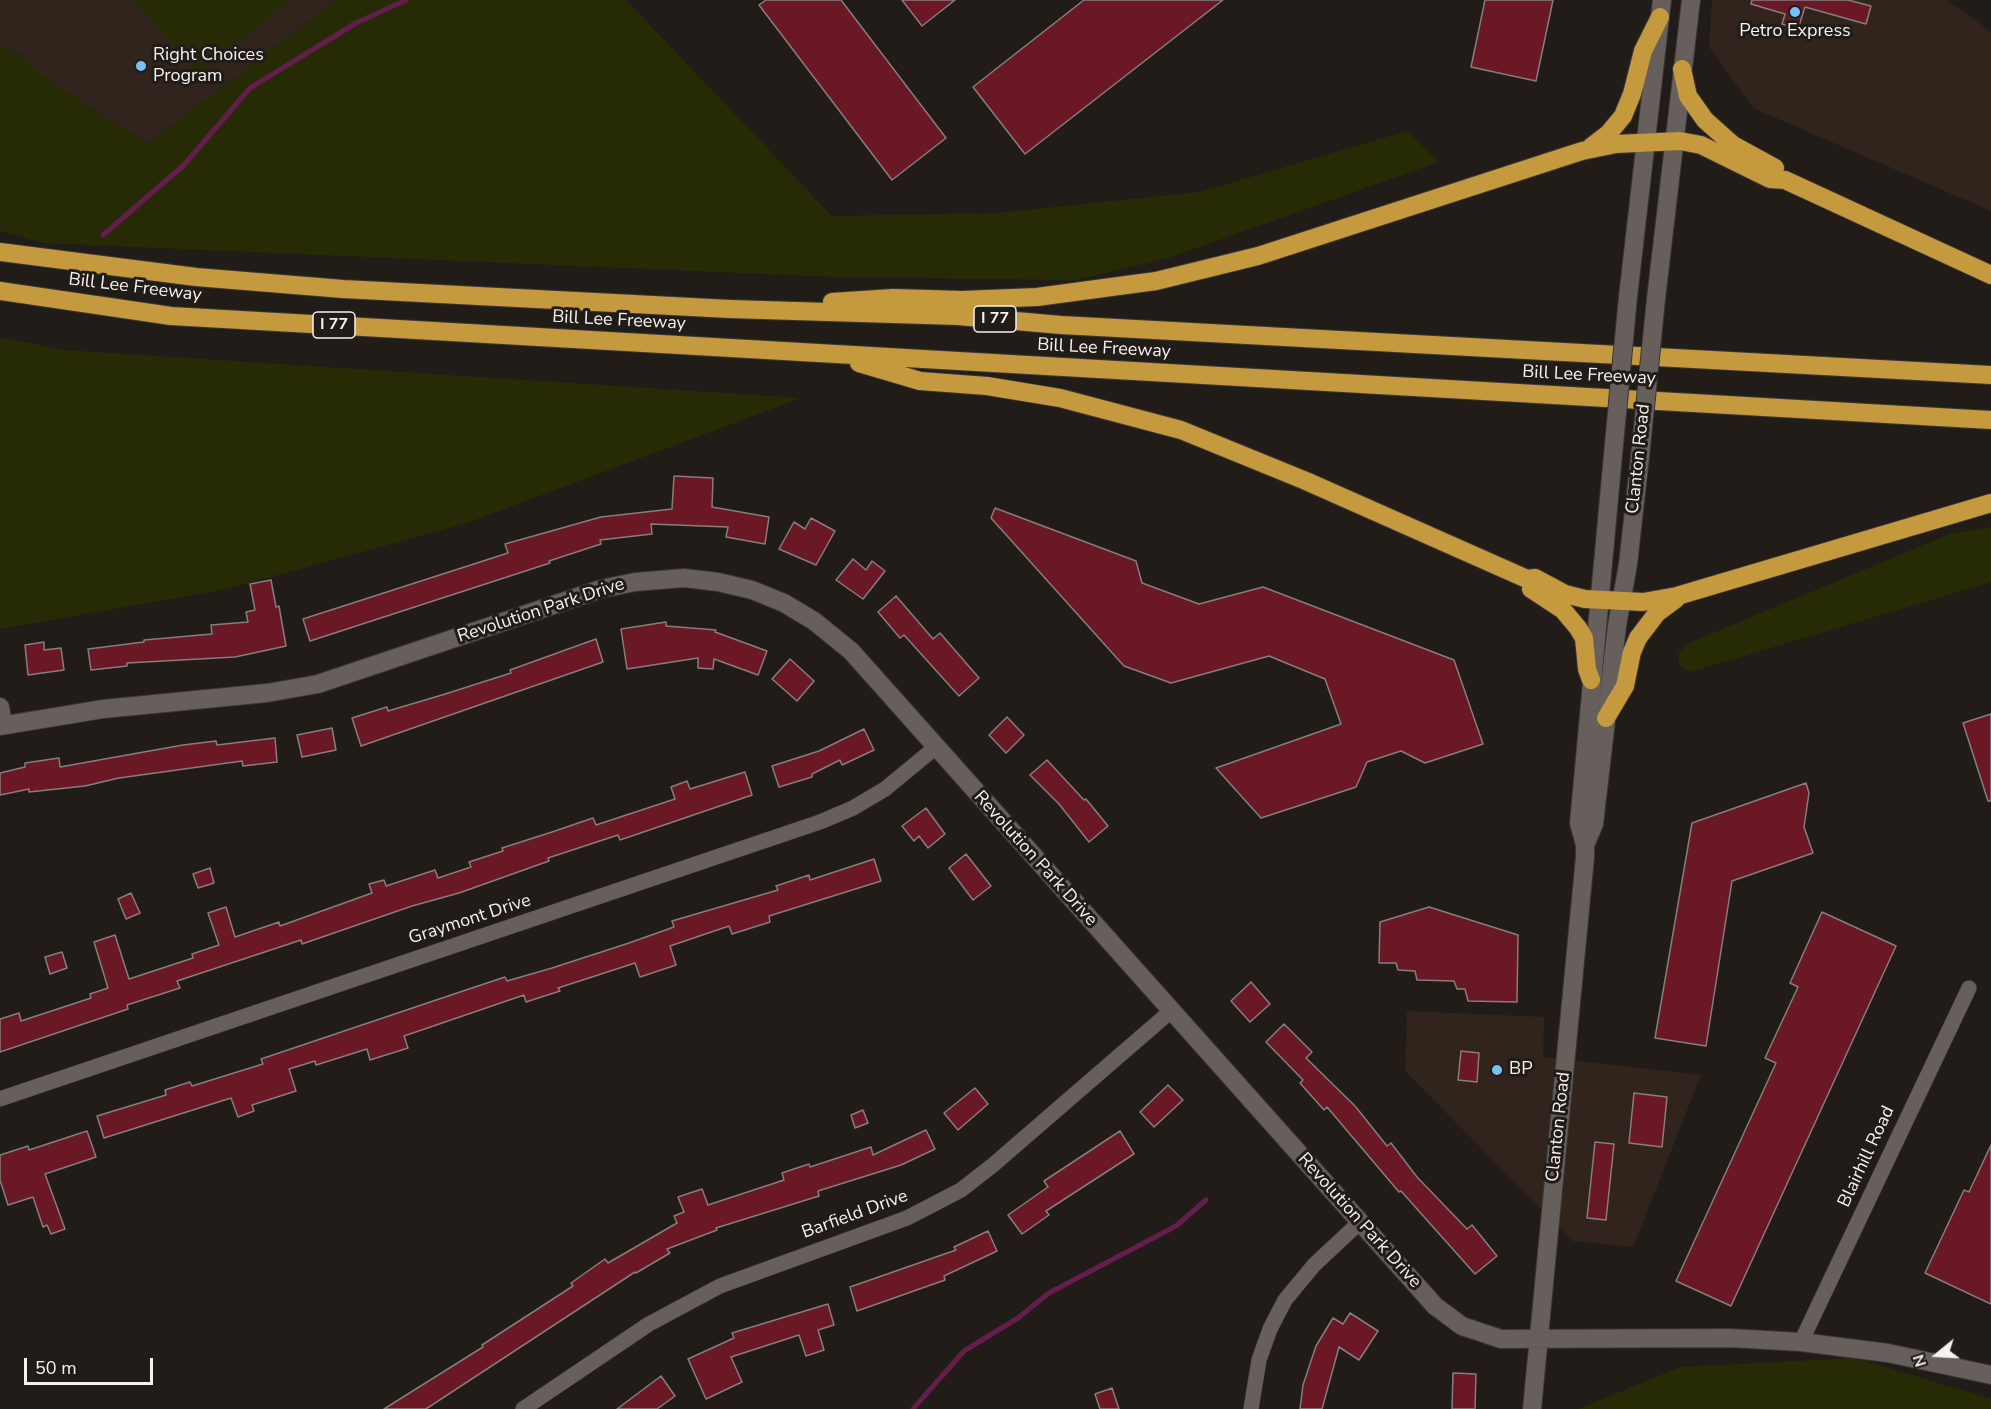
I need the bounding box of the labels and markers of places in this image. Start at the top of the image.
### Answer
marker: Petro Express [1788,5,1802,19]
place label: Petro Express [1739,21,1851,43]
place label: Right Choices Program [153,45,264,88]
marker: Right Choices Program [134,59,148,73]
place label: BP [1509,1059,1533,1081]
marker: BP [1490,1063,1504,1077]

